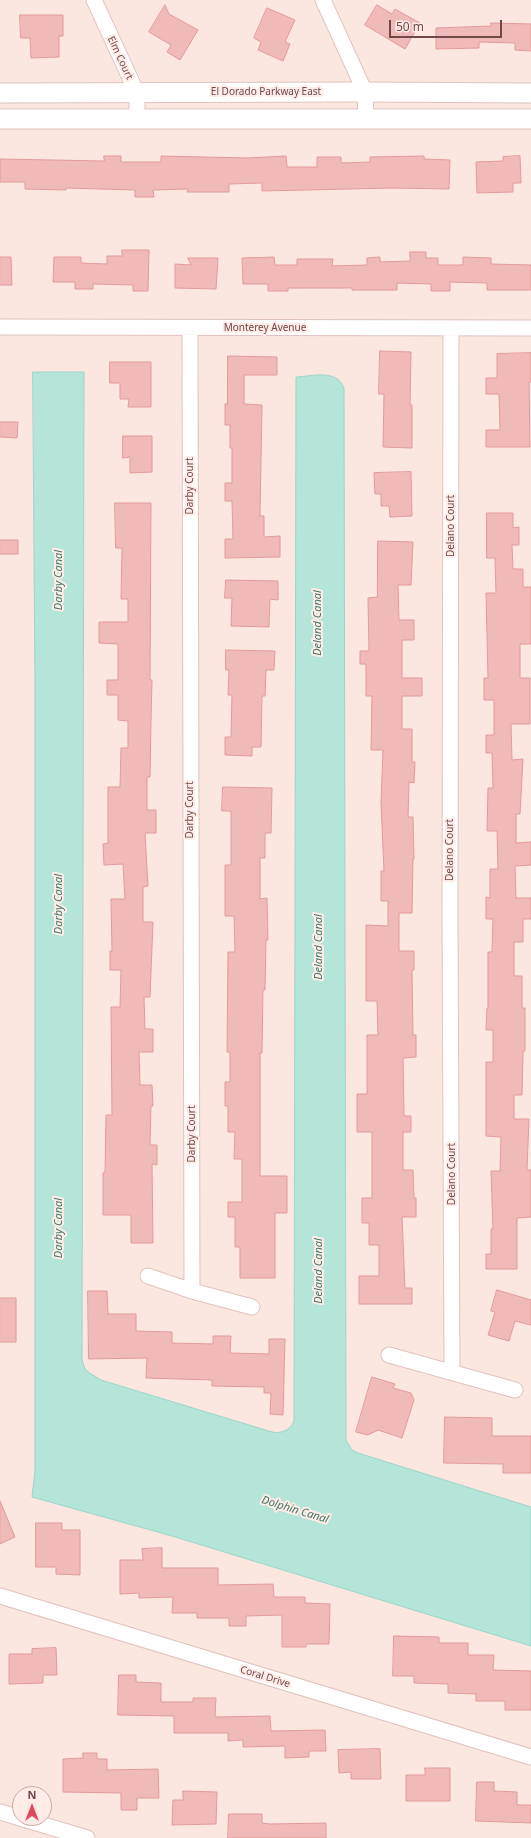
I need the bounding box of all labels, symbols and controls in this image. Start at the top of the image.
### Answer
scale bar [391,12,504,38]
text: 50 m [396,18,424,35]
street label: Elm Court [105,34,135,82]
street label: El Dorado Parkway East [211,86,321,98]
street label: Monterey Avenue [224,322,306,334]
street label: Darby Court [184,458,196,514]
street label: Delano Court [445,495,457,557]
water label: Darby Canal [52,550,66,610]
water label: Deland Canal [311,590,325,656]
street label: Darby Court [184,782,196,838]
street label: Delano Court [444,819,456,881]
water label: Darby Canal [52,874,66,934]
water label: Deland Canal [312,914,326,980]
street label: Darby Court [186,1106,198,1162]
street label: Delano Court [446,1143,458,1205]
water label: Darby Canal [52,1198,66,1258]
water label: Deland Canal [312,1238,326,1304]
water label: Dolphin Canal [260,1494,330,1526]
street label: Coral Drive [238,1664,292,1690]
north arrow [12,1786,52,1826]
text: N [28,1787,36,1802]

